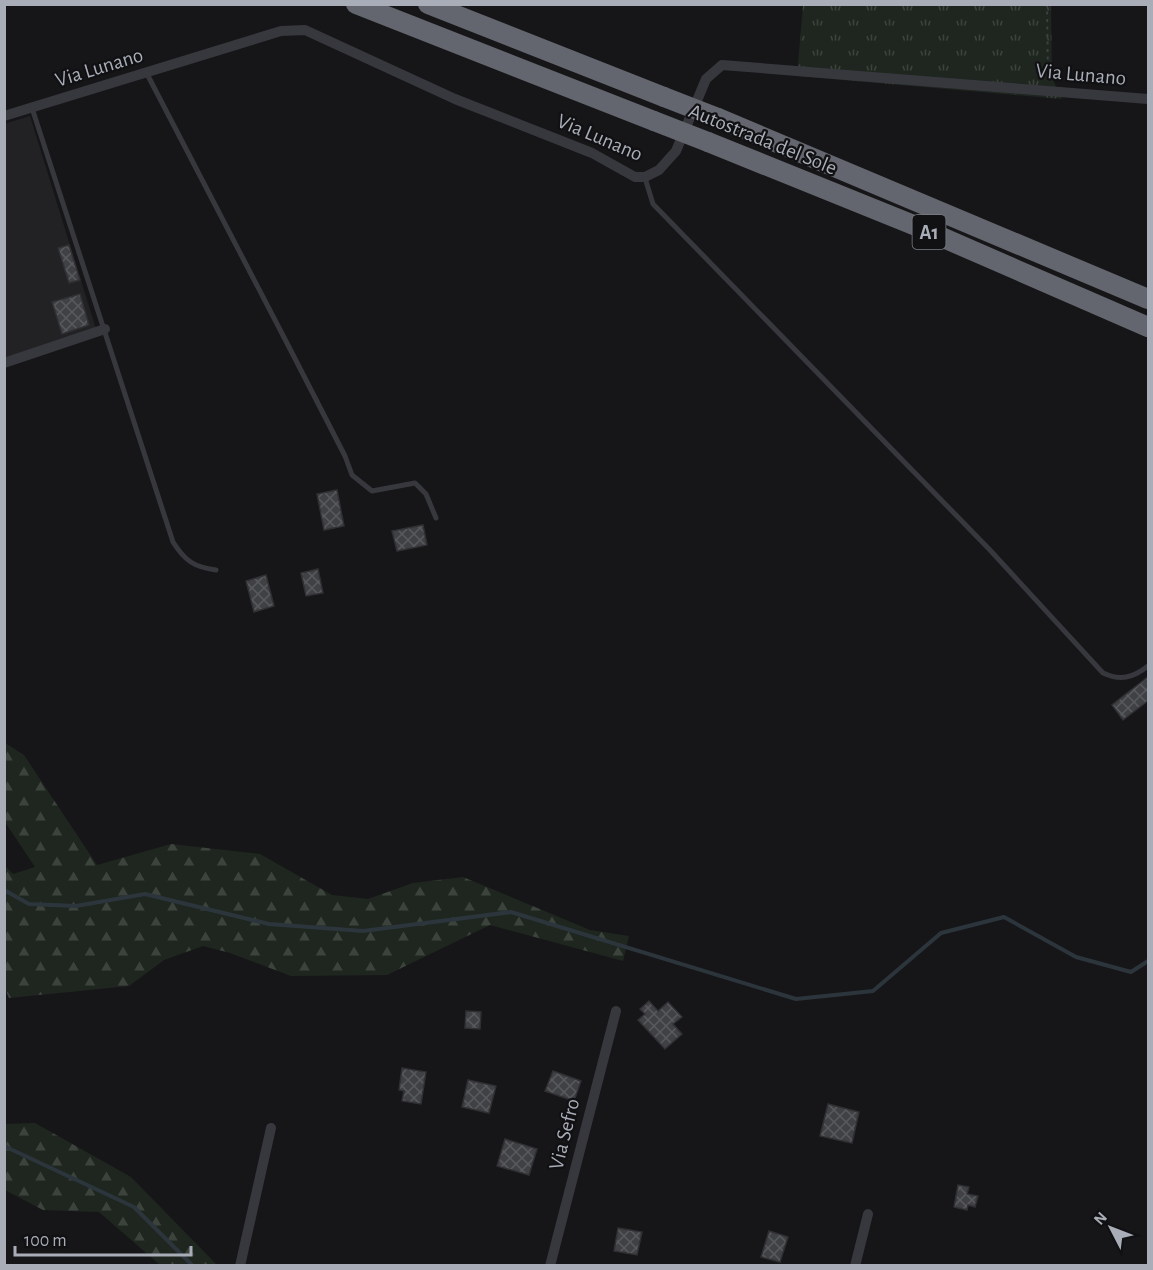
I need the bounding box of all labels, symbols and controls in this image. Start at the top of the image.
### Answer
street label: Via Lunano [53,44,146,91]
street label: Via Lunano [1035,60,1127,89]
street label: Autostrada del Sole [686,100,840,179]
street label: Via Lunano [554,110,646,165]
road number: A1 [912,215,946,249]
street label: Via Sefro [546,1096,583,1172]
north arrow [1081,1198,1141,1258]
text: N [1091,1209,1110,1228]
scale bar [15,1219,190,1257]
text: 100 m [24,1232,67,1250]

